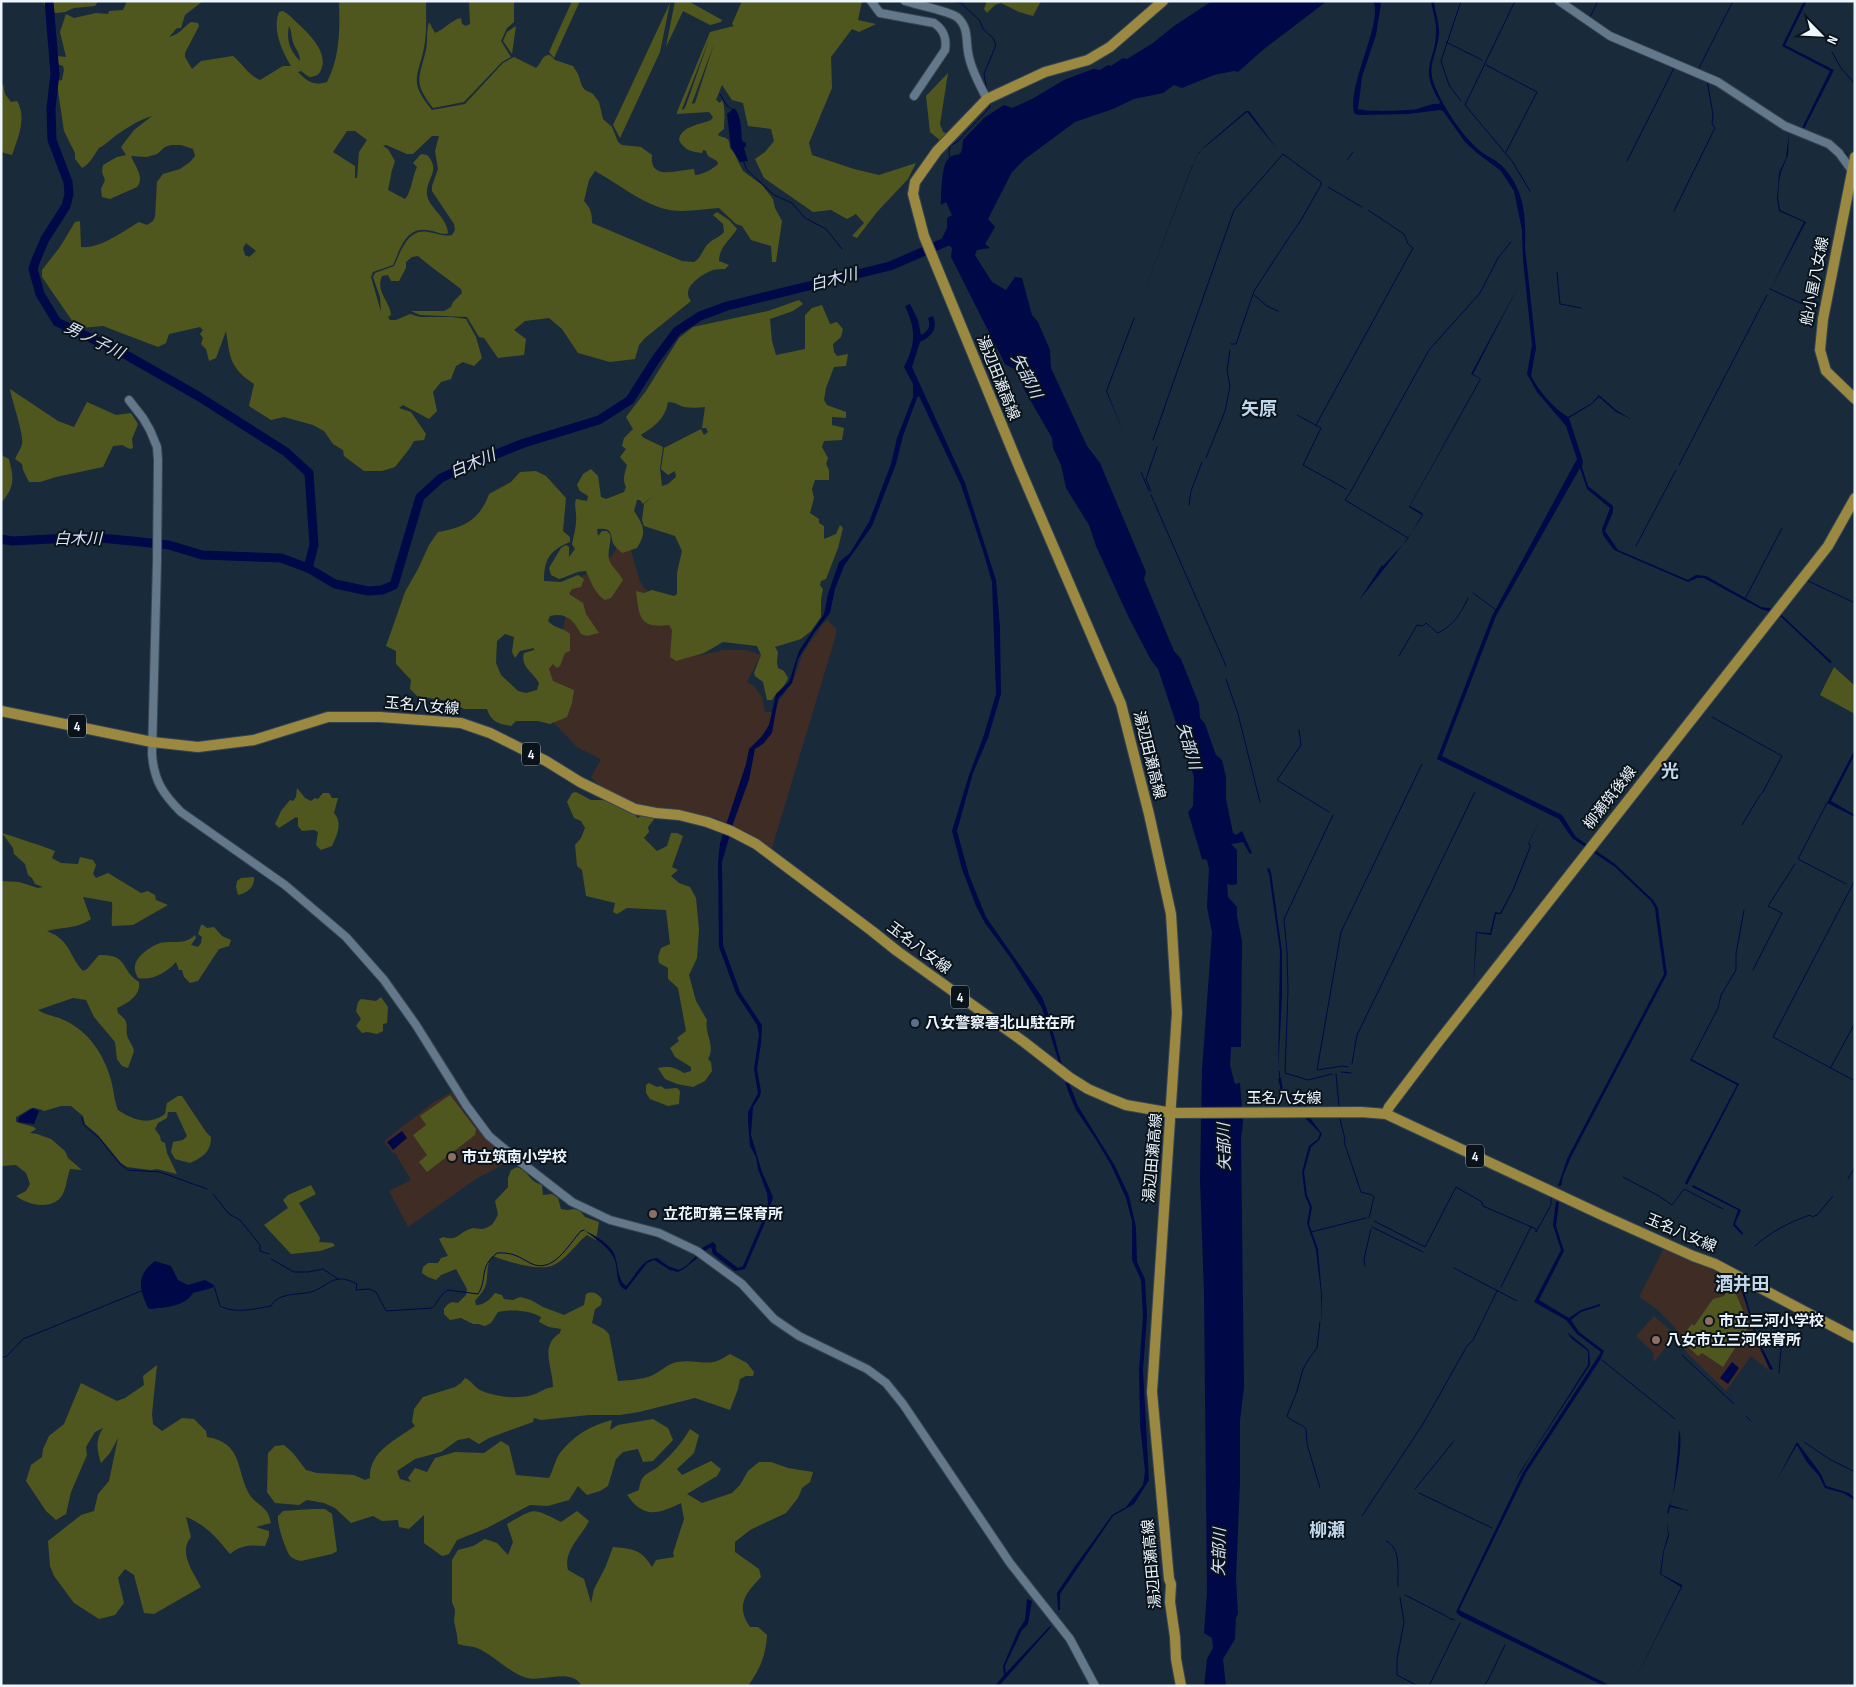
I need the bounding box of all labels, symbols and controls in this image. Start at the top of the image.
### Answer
north arrow [1796,10,1846,60]
text: N [1823,33,1842,47]
street label: 船小屋八女線 [1797,235,1833,327]
water label: 白木川 [808,264,862,295]
water label: 男ノ子川 [61,318,129,364]
street label: 湯辺田瀬高線 [972,333,1024,423]
water label: 矢部川 [1007,350,1046,403]
district label: 矢原 [1241,399,1277,420]
water label: 白木川 [447,445,501,482]
water label: 白木川 [54,530,104,549]
street label: 玉名八女線 [384,693,460,719]
street label: 湯辺田瀬高線 [1129,709,1169,801]
road number: 4 [68,714,86,738]
water label: 矢部川 [1172,720,1204,774]
road number: 4 [522,742,540,766]
district label: 光 [1661,761,1679,782]
street label: 柳瀬筑後線 [1579,763,1641,833]
street label: 玉名八女線 [883,918,955,978]
road number: 4 [951,986,969,1009]
place label: 八女警察署北山駐在所 [925,1014,1075,1033]
marker: 八女警察署北山駐在所 [909,1017,921,1029]
street label: 玉名八女線 [1246,1089,1322,1108]
street label: 湯辺田瀬高線 [1140,1112,1166,1204]
water label: 矢部川 [1215,1121,1235,1171]
road number: 4 [1466,1144,1484,1168]
place label: 市立筑南小学校 [462,1148,567,1167]
marker: 市立筑南小学校 [446,1151,458,1163]
place label: 立花町第三保育所 [663,1205,783,1224]
marker: 立花町第三保育所 [647,1208,659,1220]
street label: 玉名八女線 [1643,1210,1719,1256]
district label: 酒井田 [1715,1274,1769,1295]
place label: 市立三河小学校 [1719,1312,1824,1331]
marker: 市立三河小学校 [1703,1315,1715,1327]
place label: 八女市立三河保育所 [1666,1331,1801,1350]
marker: 八女市立三河保育所 [1650,1334,1662,1346]
street label: 湯辺田瀬高線 [1139,1518,1165,1610]
district label: 柳瀬 [1309,1520,1345,1541]
water label: 矢部川 [1210,1526,1230,1576]

